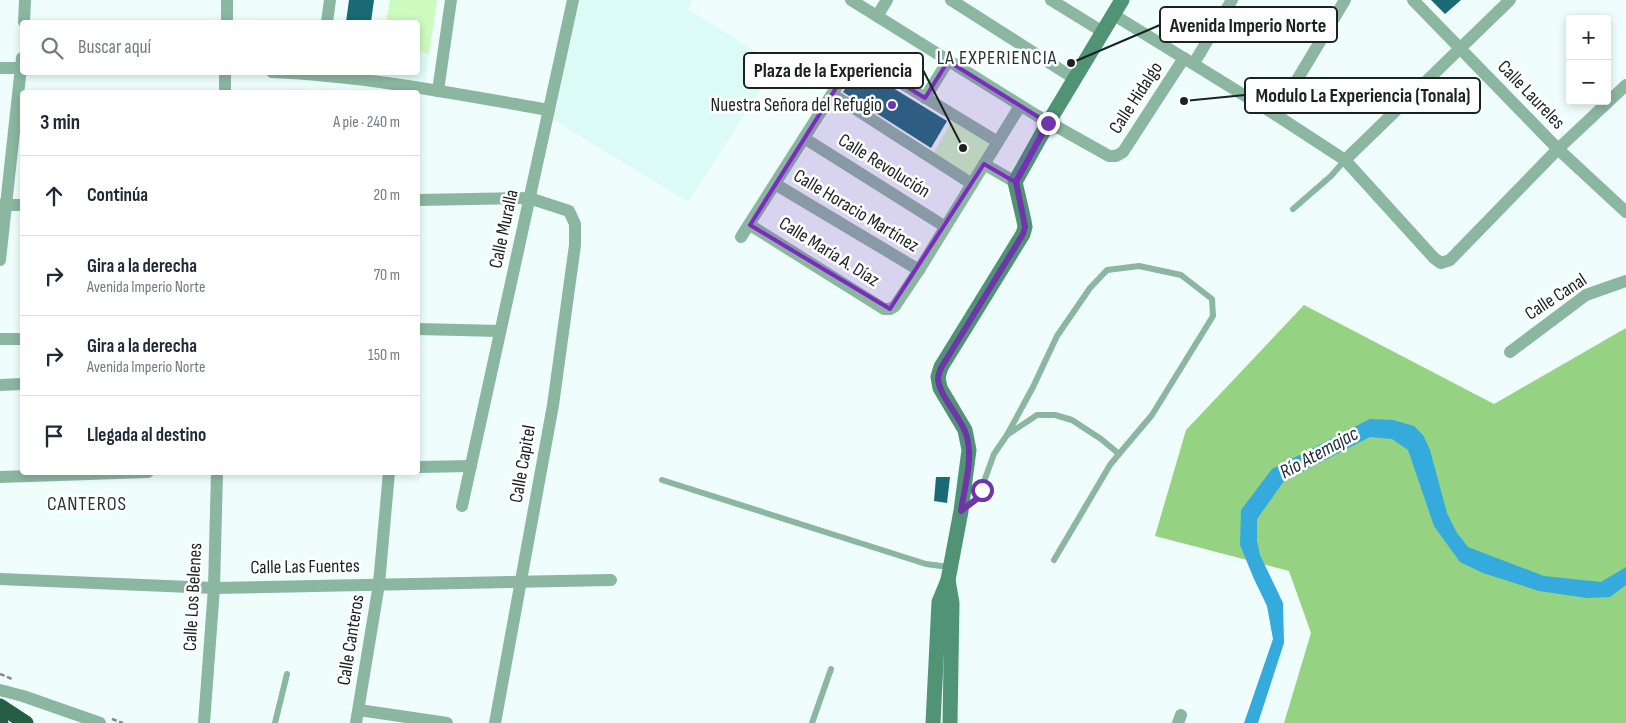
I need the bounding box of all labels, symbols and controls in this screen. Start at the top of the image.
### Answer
callout: Avenida Imperio Norte [1160,7,1337,42]
text: Avenida Imperio Norte [1169,14,1326,38]
map controls [1566,15,1611,105]
button: + [1566,15,1611,60]
search box [20,20,420,75]
icon: search [38,34,66,62]
text: Buscar aquí [78,36,151,59]
district label: LA EXPERIENCIA [937,46,1057,70]
callout: Plaza de la Experiencia [744,53,923,88]
street label: Calle Laureles [1493,56,1570,134]
street label: Calle Hidalgo [1104,58,1168,138]
text: Plaza de la Experiencia [754,59,912,83]
button: − [1566,60,1611,105]
callout: Modulo La Experiencia (Tonala) [1245,78,1480,113]
text: Modulo La Experiencia (Tonala) [1256,84,1470,108]
place label: Nuestra Señora del Refugio [711,94,882,117]
marker: Nuestra Señora del Refugio [886,99,898,111]
text: 3 min [40,110,80,135]
route end [1037,112,1060,135]
text: A pie · 240 m [333,113,400,132]
street label: Calle Revolución [834,129,934,203]
street label: Calle Horacio Martínez [789,165,923,258]
icon: ahead [40,182,68,210]
text: Continúa [87,184,148,207]
text: 20 m [373,186,400,205]
street label: Calle Muralla [484,187,524,271]
street label: Calle María A. Díaz [775,212,883,292]
text: Gira a la derecha [87,255,197,278]
icon: right [40,262,68,290]
text: 70 m [374,266,400,285]
street label: Calle Canal [1521,269,1591,325]
text: Avenida Imperio Norte [87,278,205,297]
text: Gira a la derecha [87,335,197,358]
icon: right [40,342,68,370]
text: 150 m [368,346,400,365]
text: Avenida Imperio Norte [87,358,205,377]
icon: arrive [40,422,68,450]
water label: Río Atemajac [1276,422,1363,484]
street label: Calle Capitel [505,423,541,505]
text: Llegada al destino [87,424,206,447]
route start [971,479,994,502]
district label: CANTEROS [47,492,127,516]
street label: Calle Los Belenes [179,542,207,652]
street label: Calle Las Fuentes [250,555,360,579]
street label: Calle Canteros [332,593,370,687]

